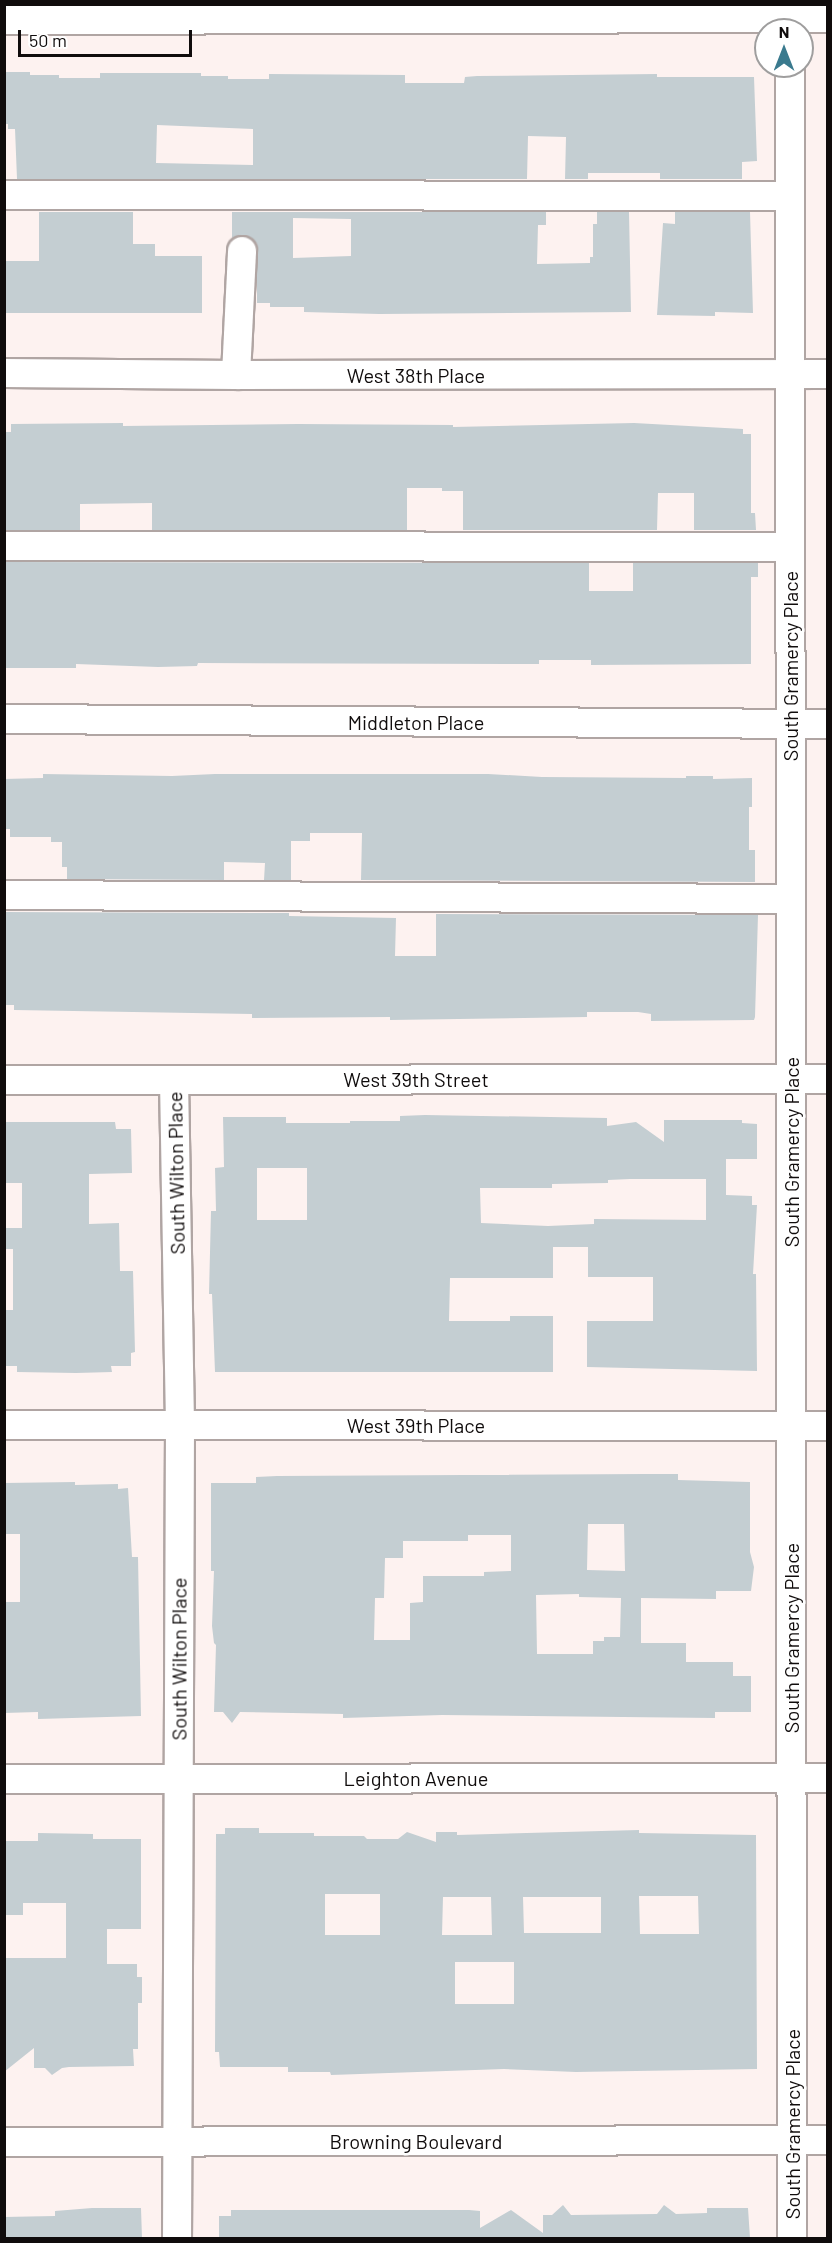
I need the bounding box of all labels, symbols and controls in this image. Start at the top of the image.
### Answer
scale bar [21,18,195,56]
north arrow [754,18,814,78]
text: N [779,22,789,41]
text: 50 m [29,29,67,51]
street label: West 38th Place [347,363,485,387]
street label: South Gramercy Place [778,571,802,761]
street label: Middleton Place [348,710,484,734]
street label: South Gramercy Place [779,1057,803,1247]
street label: West 39th Street [343,1067,489,1091]
street label: South Wilton Place [163,1091,189,1255]
street label: West 39th Place [347,1413,485,1437]
street label: South Gramercy Place [779,1543,803,1733]
street label: South Wilton Place [167,1578,191,1740]
street label: Leighton Avenue [344,1766,488,1790]
street label: South Gramercy Place [780,2029,804,2219]
street label: Browning Boulevard [330,2129,502,2153]

